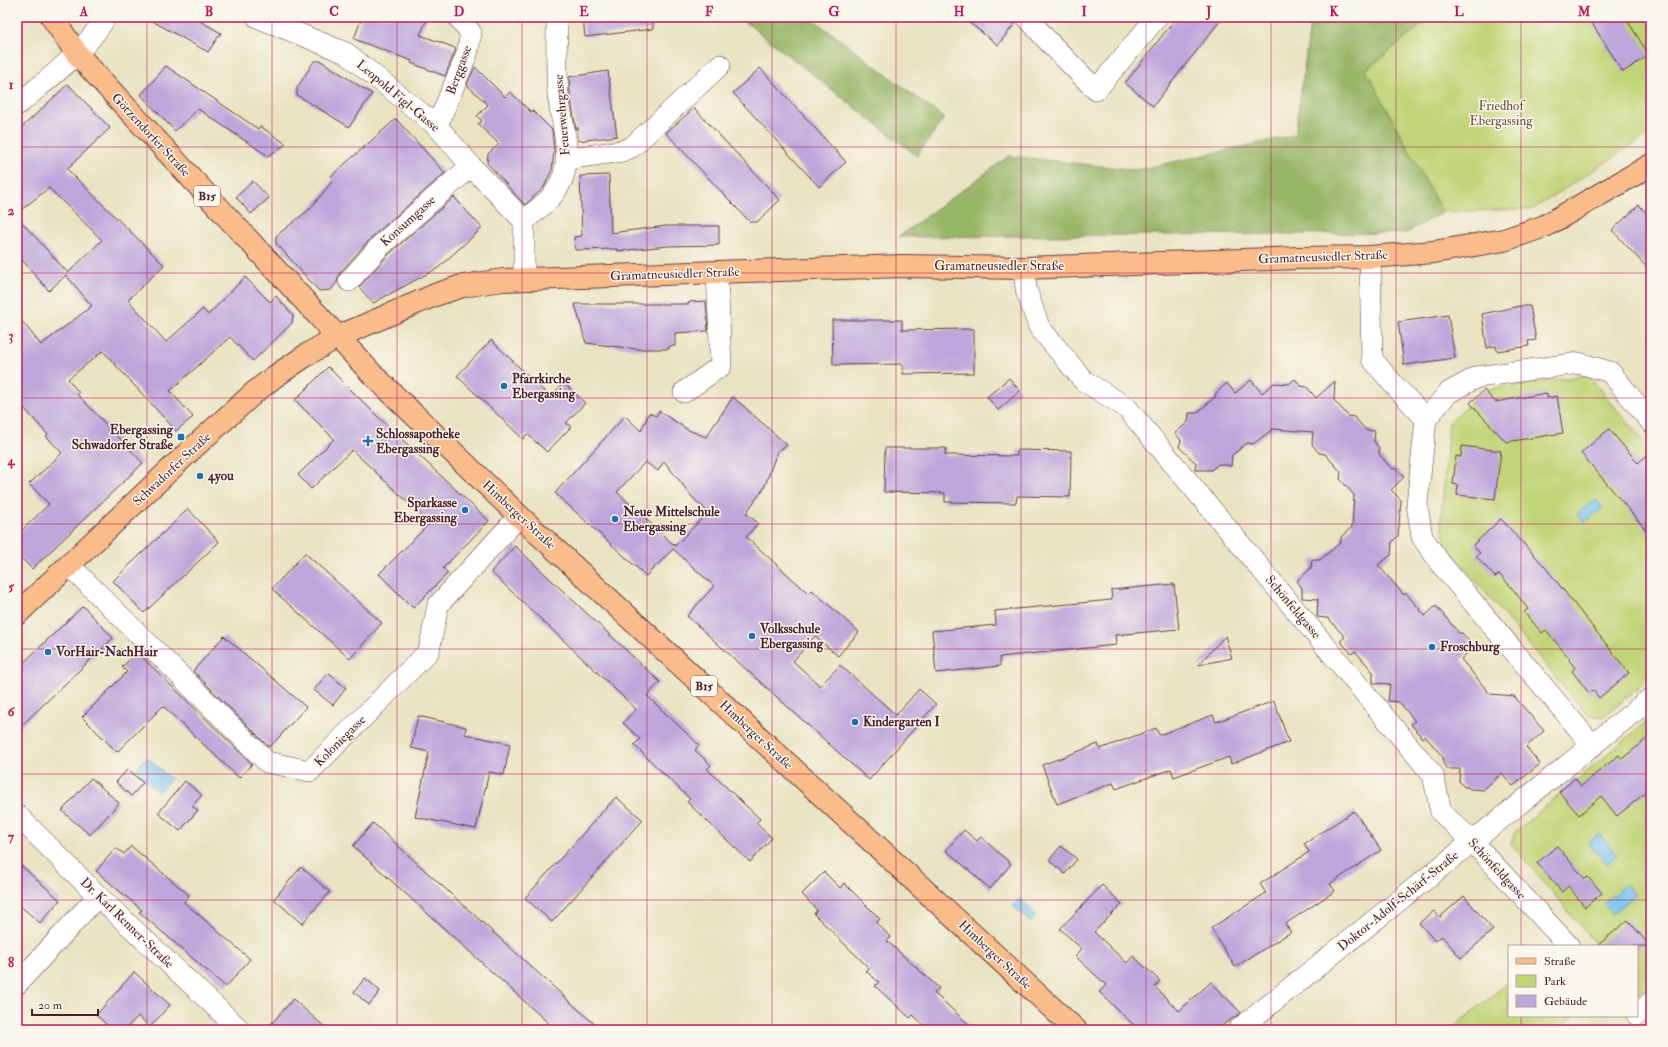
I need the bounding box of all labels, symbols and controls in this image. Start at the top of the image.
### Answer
text: A [79,4,89,20]
text: B [205,4,213,20]
text: C [329,4,339,20]
text: D [454,4,465,20]
text: E [579,4,589,20]
text: F [705,4,714,20]
text: G [829,4,840,20]
text: H [954,4,965,20]
text: I [1081,4,1087,20]
text: J [1205,4,1212,21]
text: K [1329,4,1339,20]
text: L [1454,4,1464,20]
text: M [1577,4,1591,20]
street label: Berggasse [443,43,475,97]
street label: Leopold Figl-Gasse [353,57,443,137]
street label: Feuerwehrgasse [550,73,574,156]
text: 1 [9,77,14,93]
street label: Götzendorfer Straße [108,90,194,181]
park label: Friedhof Ebergassing [1469,98,1533,129]
road number: B15 [194,186,220,206]
street label: Konsumgasse [377,192,439,250]
text: 2 [8,203,15,219]
street label: Gramatneusiedler Straße [1258,247,1389,267]
street label: Gramatneusiedler Straße [934,258,1064,274]
street label: Gramatneusiedler Straße [610,264,741,284]
text: 3 [9,328,14,344]
place label: Pfarrkirche Ebergassing [512,371,576,403]
marker: Pfarrkirche Ebergassing [499,381,509,391]
place label: Ebergassing Schwadorfer Straße [72,422,174,453]
place label: Schlossapotheke Ebergassing [376,426,460,458]
street label: Schwadorfer Straße [130,428,215,509]
marker: Ebergassing Schwadorfer Straße [176,432,186,442]
marker: Schlossapotheke Ebergassing [363,436,373,446]
text: 4 [6,453,15,469]
place label: 4you [207,468,234,485]
marker: 4you [195,471,205,481]
street label: Himberger Straße [479,477,559,553]
place label: Sparkasse Ebergassing [394,495,458,527]
place label: Neue Mittelschule Ebergassing [622,504,720,536]
marker: Sparkasse Ebergassing [460,505,470,515]
marker: Neue Mittelschule Ebergassing [610,514,620,524]
street label: Schönfeldgasse [1262,572,1324,642]
text: 5 [8,579,14,595]
place label: Volksschule Ebergassing [759,621,824,653]
marker: Volksschule Ebergassing [747,631,757,641]
place label: Froschburg [1440,639,1500,656]
marker: Froschburg [1427,642,1437,652]
place label: VorHair-NachHair [55,644,159,660]
marker: VorHair-NachHair [43,647,53,657]
road number: B15 [691,676,717,696]
street label: Himberger Straße [716,697,796,773]
text: 6 [8,704,16,720]
street label: Koloniegasse [311,712,369,770]
place label: Kindergarten I [863,714,941,731]
marker: Kindergarten I [850,717,860,727]
text: 7 [8,829,15,845]
street label: Schönfeldgasse [1465,835,1530,903]
street label: Doktor-Adolf-Schärf-Straße [1334,847,1462,955]
street label: Dr. Karl Renner-Straße [77,874,177,972]
street label: Himberger Straße [955,917,1035,993]
legend [1508,945,1638,1017]
text: Straße [1544,954,1575,969]
text: 8 [8,955,14,971]
text: Park [1544,974,1566,989]
scale bar [32,991,98,1017]
text: Gebäude [1544,994,1587,1009]
text: 20 m [38,998,63,1013]

